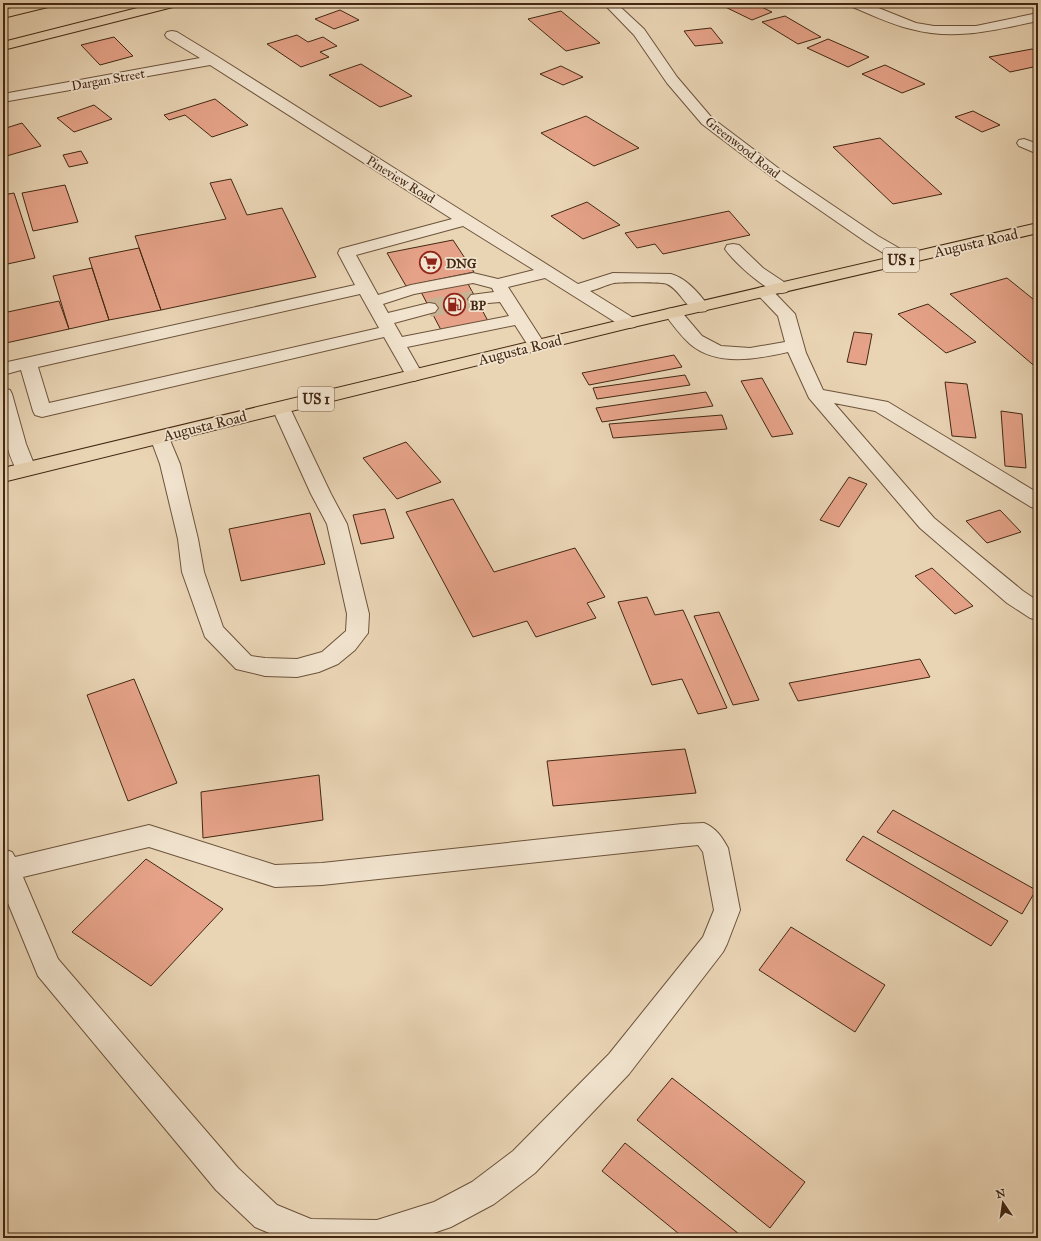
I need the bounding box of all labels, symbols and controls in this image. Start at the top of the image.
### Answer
street label: Dargan Street [70,66,147,94]
street label: Greenwood Road [702,114,783,182]
street label: Pineview Road [363,152,438,207]
street label: Augusta Road [931,225,1020,262]
road number: US 1 [883,248,919,272]
supermarket icon: DNG [417,250,443,276]
place label: DNG [446,256,477,272]
fuel station icon: BP [442,292,468,318]
place label: BP [470,298,487,314]
street label: Augusta Road [475,331,564,369]
road number: US 1 [298,387,334,411]
street label: Augusta Road [160,407,249,445]
north arrow [983,1183,1023,1223]
text: N [995,1186,1008,1201]

